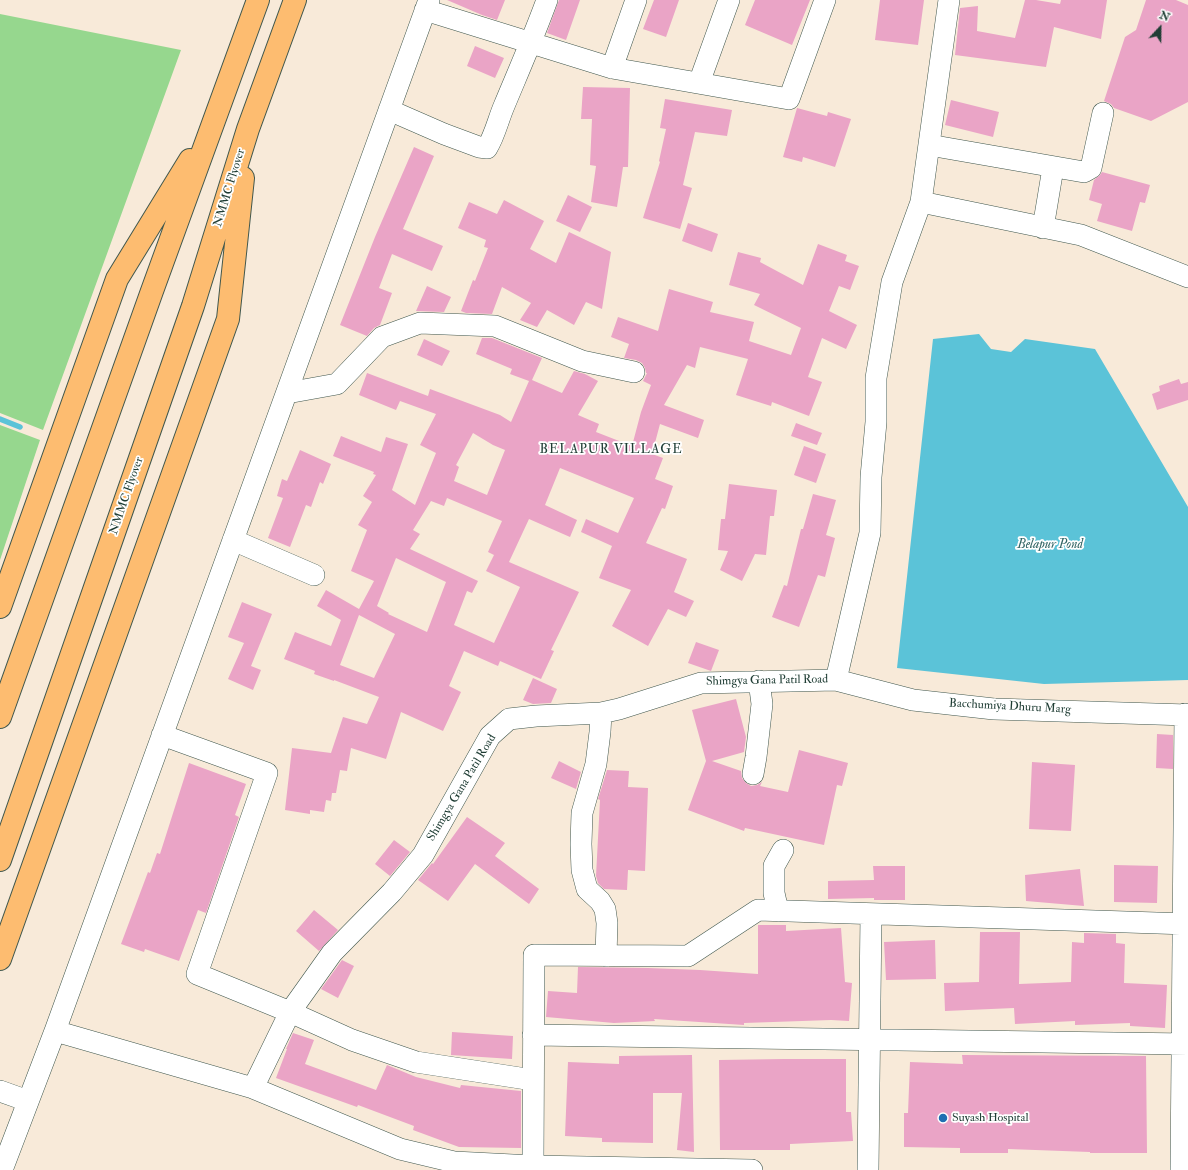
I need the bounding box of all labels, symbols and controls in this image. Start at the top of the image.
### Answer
north arrow [1140,8,1180,48]
text: N [1158,9,1172,24]
street label: NMMC Flyover [211,147,249,229]
district label: BELAPUR VILLAGE [539,442,683,458]
street label: NMMC Flyover [107,455,147,537]
water label: Belapur Pond [1017,537,1083,553]
street label: Shimgya Gana Patil Road [706,673,828,689]
street label: Bacchumiya Dhuru Marg [949,697,1071,717]
street label: Shimgya Gana Patil Road [424,732,500,844]
place label: Suyash Hospital [952,1111,1028,1125]
marker: Suyash Hospital [937,1112,949,1124]

